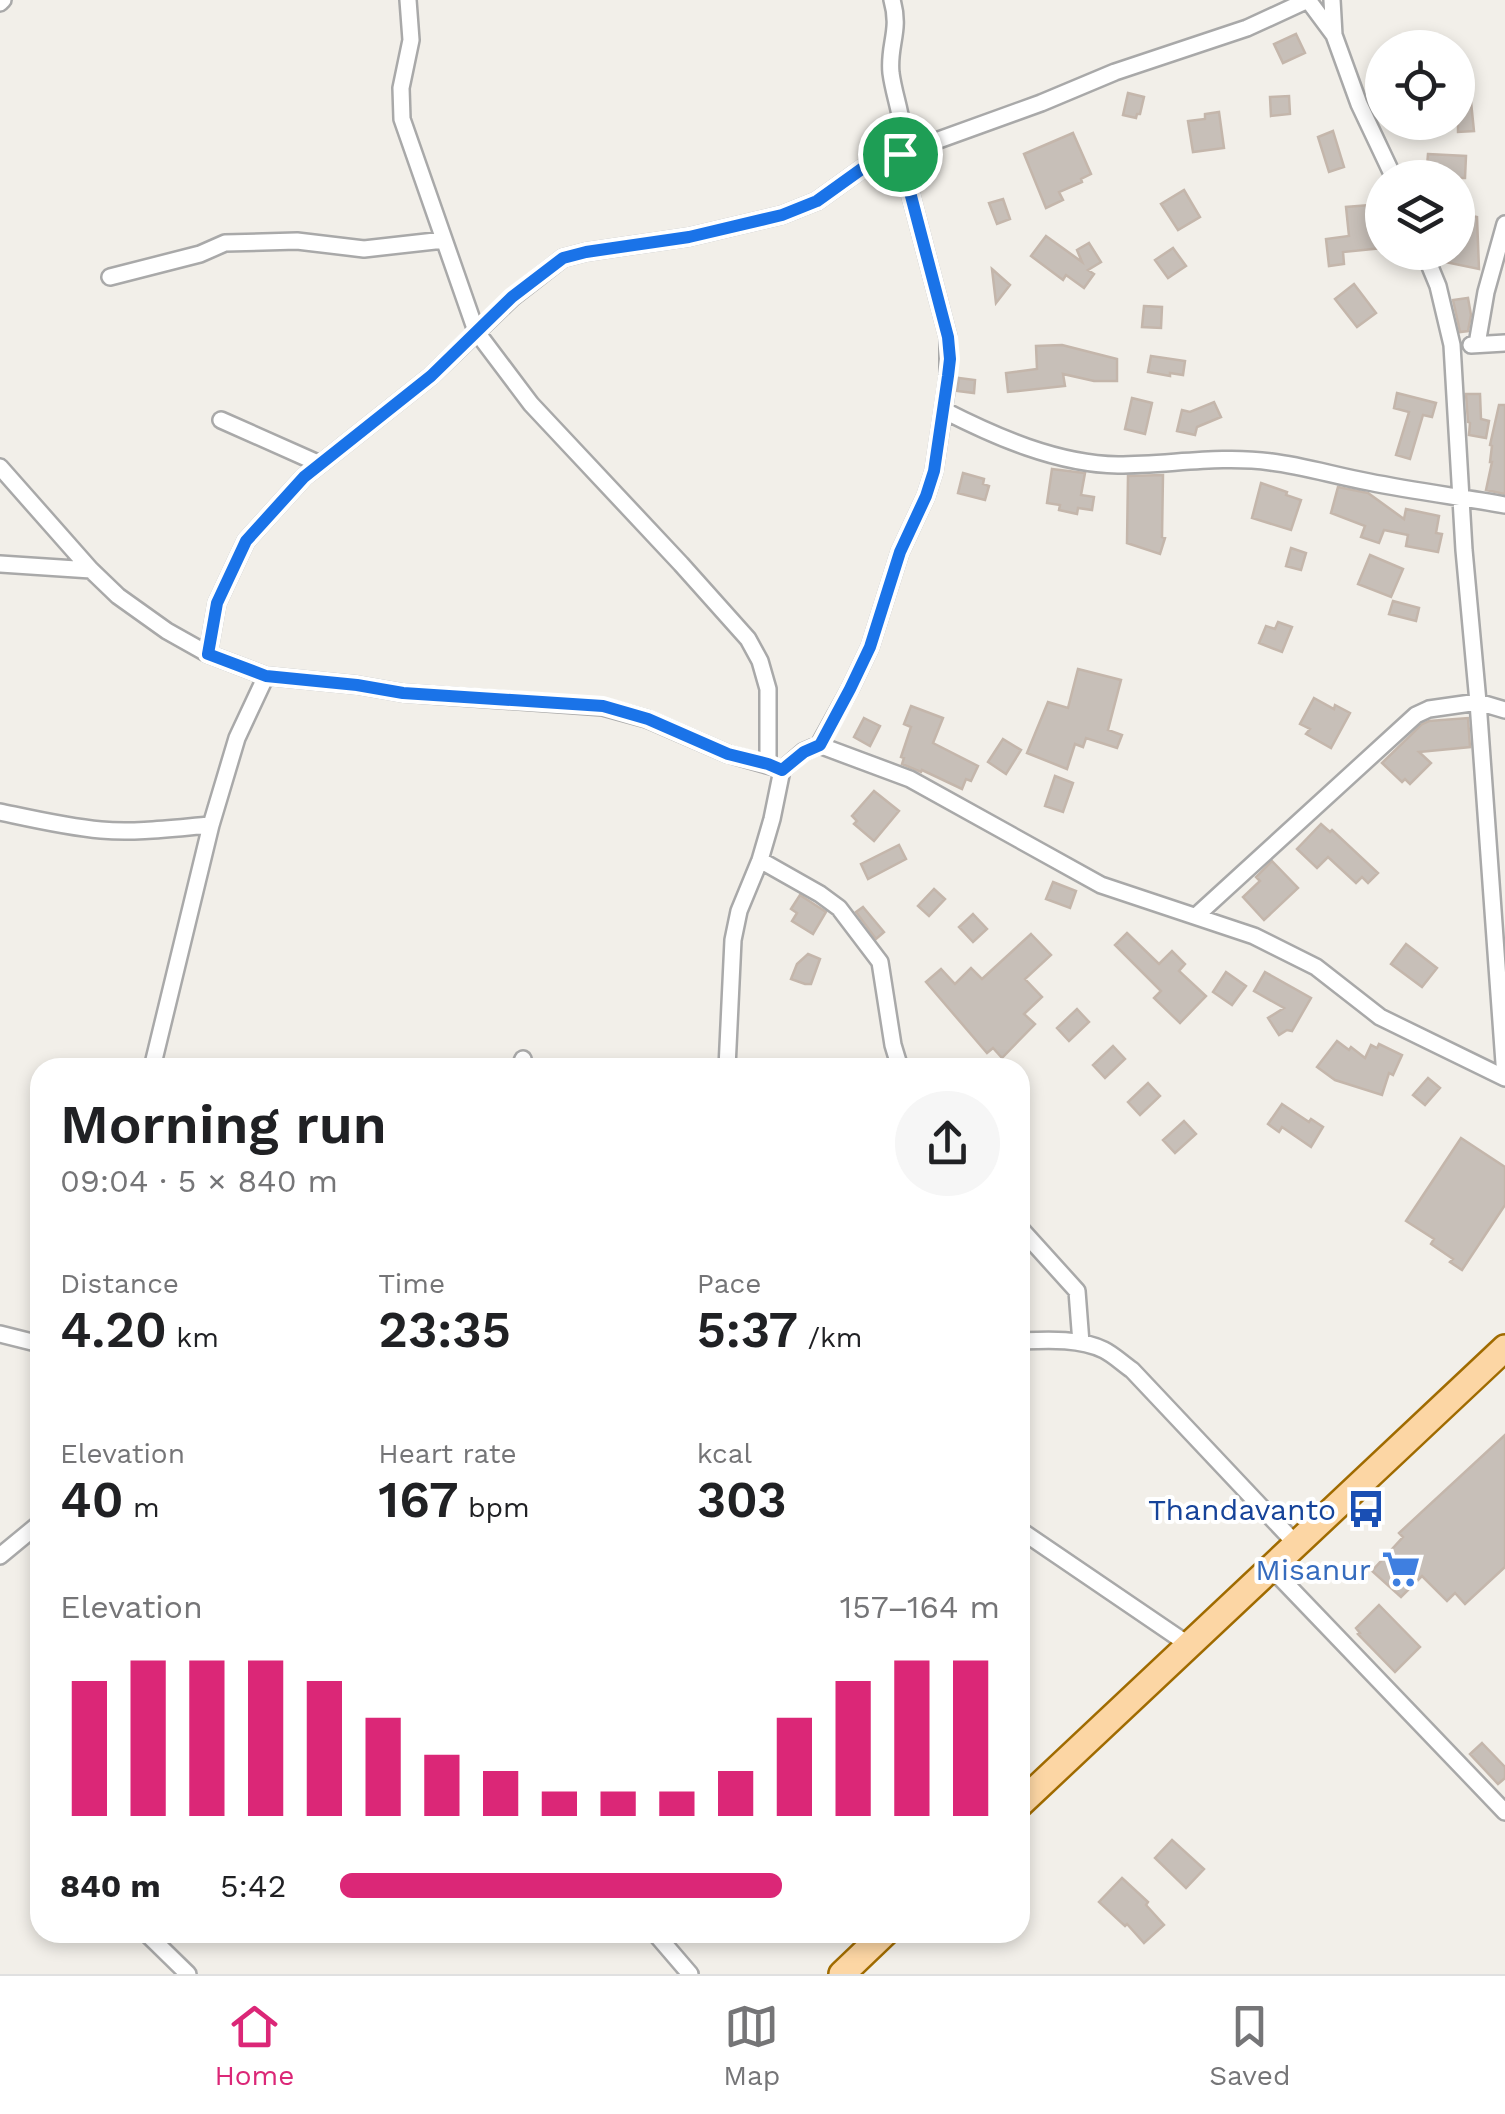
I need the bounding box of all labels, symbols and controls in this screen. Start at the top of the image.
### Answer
map controls [1365,30,1475,270]
button: locate [1365,30,1475,140]
pin [858,112,943,197]
icon: arrive [873,127,928,182]
button: layers [1365,160,1475,270]
button: share [895,1091,1000,1196]
text: Morning run [60,1092,387,1156]
text: 09:04 · 5 × 840 m [60,1162,338,1200]
text: Distance [60,1267,179,1300]
text: Time [378,1267,445,1300]
text: Pace [697,1267,761,1300]
text: 4.20 [60,1300,167,1359]
text: 23:35 [378,1300,511,1359]
text: 5:37 [697,1300,798,1359]
text: km [167,1321,219,1354]
text: /km [798,1321,863,1354]
text: Elevation [60,1437,185,1470]
text: Heart rate [378,1437,517,1470]
text: kcal [697,1437,752,1470]
text: 40 [60,1470,123,1529]
text: 167 [378,1470,458,1529]
text: 303 [697,1470,787,1529]
bus stop icon: Thandavanto [1345,1488,1387,1530]
text: m [123,1491,160,1524]
text: bpm [458,1491,530,1524]
place label: Thandavanto [1148,1492,1336,1527]
supermarket icon: Misanur [1380,1548,1422,1590]
place label: Misanur [1255,1552,1371,1587]
text: Elevation [60,1588,203,1626]
text: 157–164 m [840,1588,1000,1626]
text: 840 m [60,1867,161,1905]
text: 5:42 [220,1867,286,1905]
tab: Home [214,1999,294,2092]
tab: Map [723,1999,780,2092]
tab: Saved [1209,1999,1291,2092]

